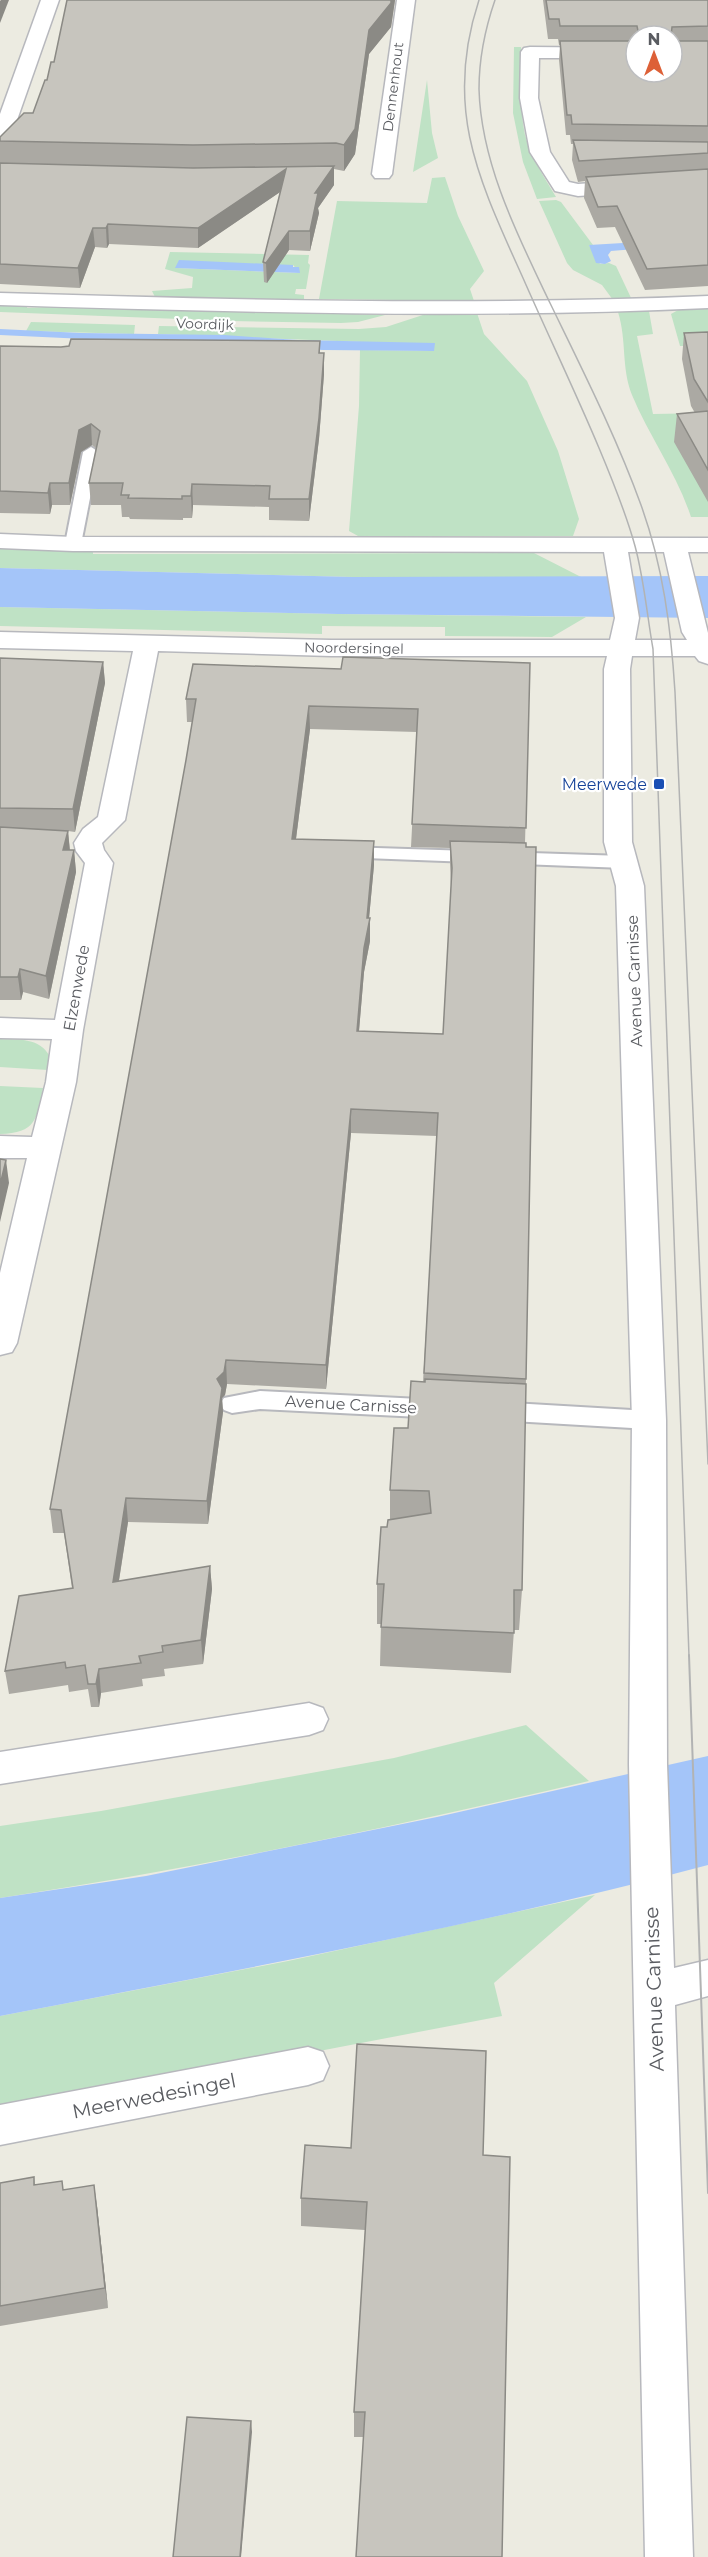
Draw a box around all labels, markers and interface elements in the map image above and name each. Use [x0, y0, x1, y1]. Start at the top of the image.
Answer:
north arrow [624, 24, 684, 84]
text: N [648, 30, 660, 49]
street label: Dennenhout [379, 41, 407, 133]
street label: Voordijk [176, 314, 235, 334]
street label: Noordersingel [304, 638, 404, 658]
place label: Meerwede [562, 775, 647, 794]
marker: Meerwede [652, 777, 666, 791]
street label: Avenue Carnisse [623, 915, 646, 1047]
street label: Elzenwede [60, 943, 93, 1033]
street label: Avenue Carnisse [285, 1392, 417, 1417]
street label: Avenue Carnisse [639, 1906, 669, 2072]
street label: Meerwedesingel [70, 2068, 238, 2124]

